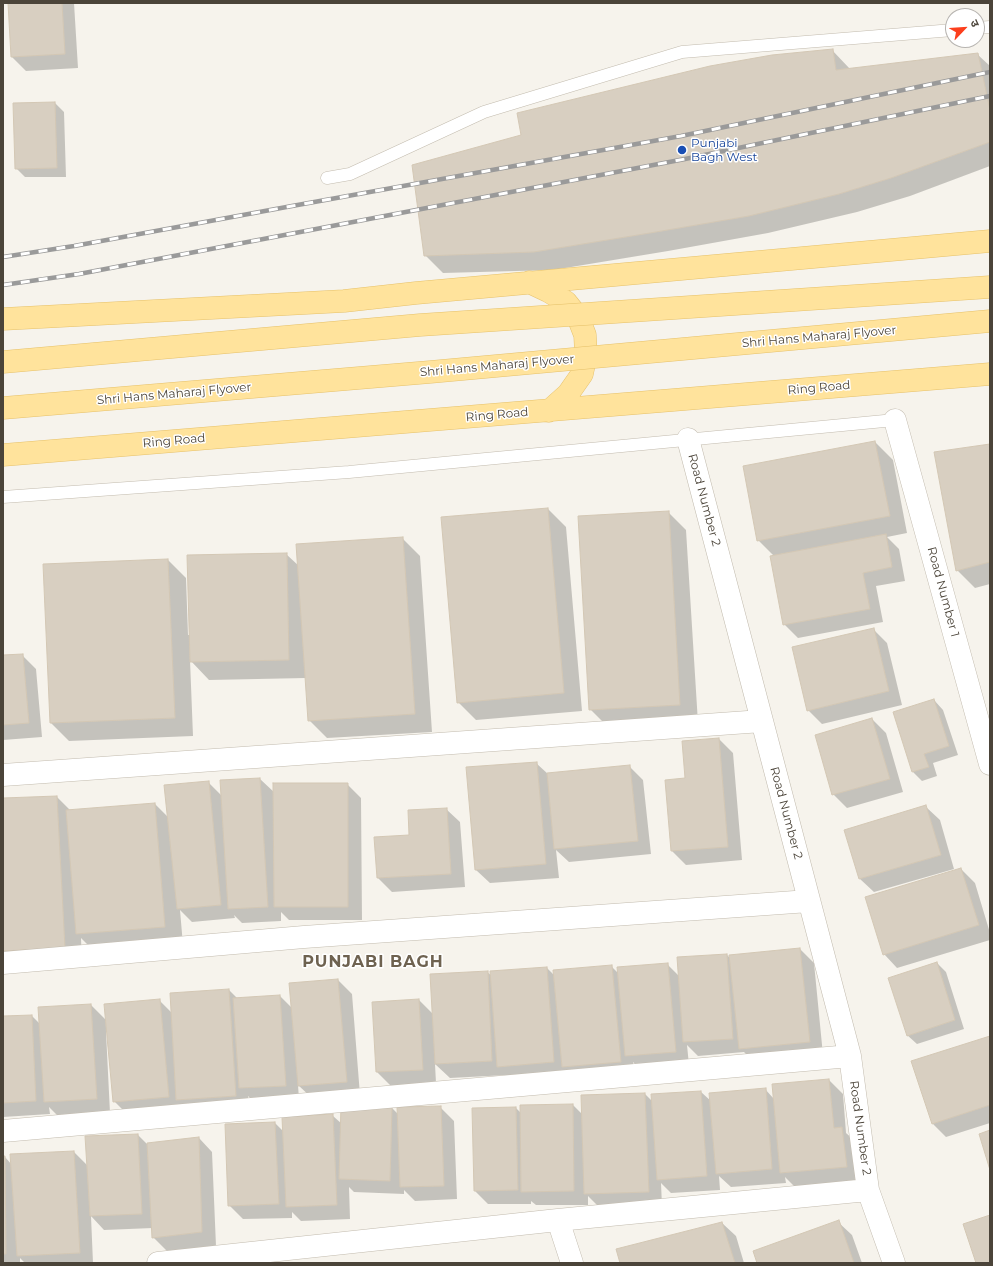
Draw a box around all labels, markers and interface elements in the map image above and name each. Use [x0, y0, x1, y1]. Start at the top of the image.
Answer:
north arrow [945, 8, 985, 48]
text: उ [967, 17, 983, 29]
place label: Punjabi Bagh West [691, 136, 757, 164]
marker: Punjabi Bagh West [676, 144, 688, 156]
street label: Shri Hans Maharaj Flyover [741, 323, 897, 351]
street label: Shri Hans Maharaj Flyover [419, 352, 575, 380]
street label: Ring Road [787, 378, 851, 398]
street label: Shri Hans Maharaj Flyover [96, 380, 252, 408]
street label: Ring Road [465, 405, 529, 425]
street label: Ring Road [142, 431, 206, 451]
street label: Road Number 2 [685, 452, 723, 548]
street label: Road Number 1 [924, 545, 962, 639]
street label: Road Number 2 [767, 765, 805, 861]
district label: PUNJABI BAGH [302, 952, 444, 972]
street label: Road Number 2 [846, 1080, 874, 1176]

